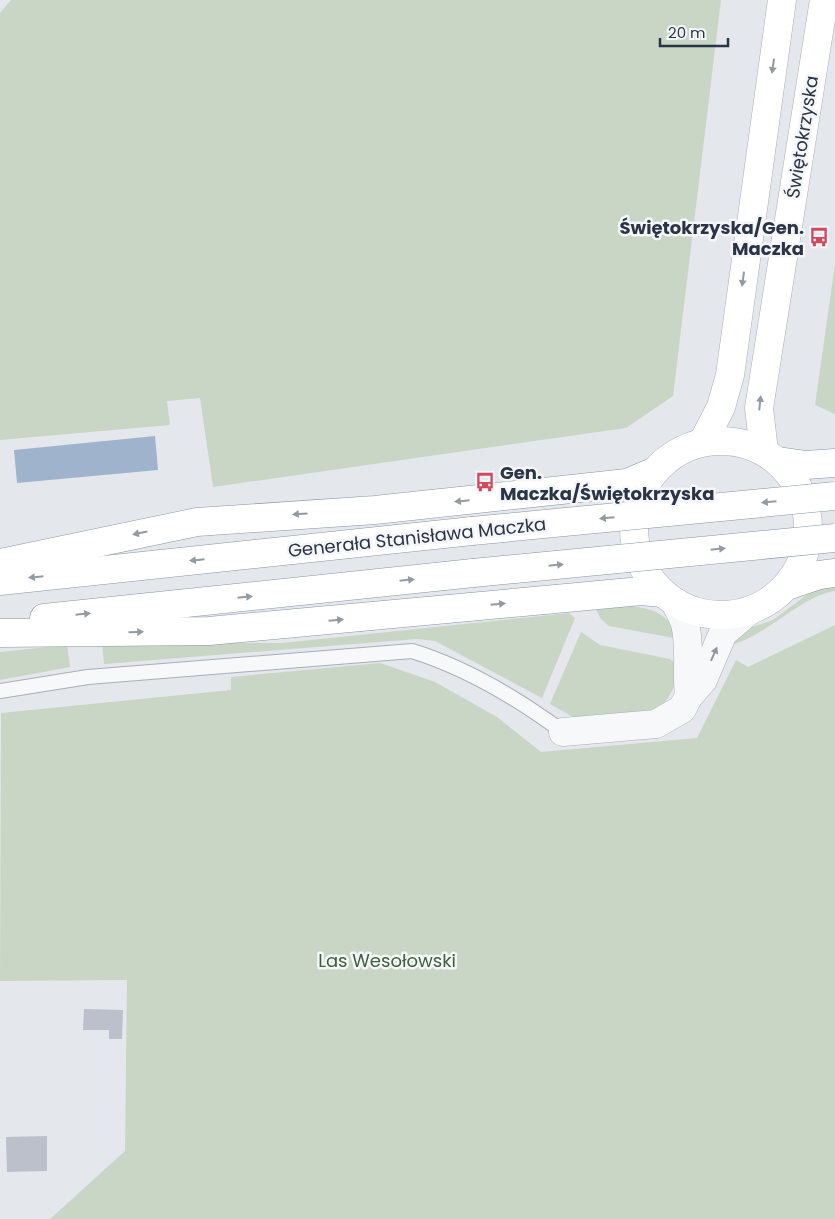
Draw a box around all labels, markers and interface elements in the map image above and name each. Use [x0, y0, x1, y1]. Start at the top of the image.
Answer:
scale bar [660, 15, 728, 47]
text: 20 m [668, 22, 706, 43]
one-way arrow [769, 58, 777, 74]
street label: Świętokrzyska [780, 74, 824, 200]
place label: Świętokrzyska/Gen. Maczka [619, 215, 804, 261]
bus stop icon: Świętokrzyska/Gen. Maczka [808, 226, 830, 248]
one-way arrow [739, 271, 747, 287]
one-way arrow [756, 395, 764, 411]
place label: Gen. Maczka/Świętokrzyska [500, 460, 714, 506]
bus stop icon: Gen. Maczka/Świętokrzyska [474, 471, 496, 493]
one-way arrow [454, 497, 470, 505]
one-way arrow [761, 499, 777, 507]
street label: Generała Stanisława Maczka [287, 511, 547, 563]
one-way arrow [292, 511, 308, 519]
one-way arrow [599, 514, 615, 522]
one-way arrow [131, 530, 147, 538]
one-way arrow [710, 545, 726, 553]
one-way arrow [189, 556, 205, 564]
one-way arrow [549, 561, 565, 569]
one-way arrow [27, 573, 43, 581]
one-way arrow [399, 576, 415, 584]
one-way arrow [237, 593, 253, 601]
one-way arrow [490, 600, 506, 608]
one-way arrow [76, 610, 92, 618]
one-way arrow [328, 615, 344, 623]
one-way arrow [128, 628, 144, 636]
one-way arrow [711, 647, 719, 661]
park label: Las Wesołowski [318, 948, 456, 973]

